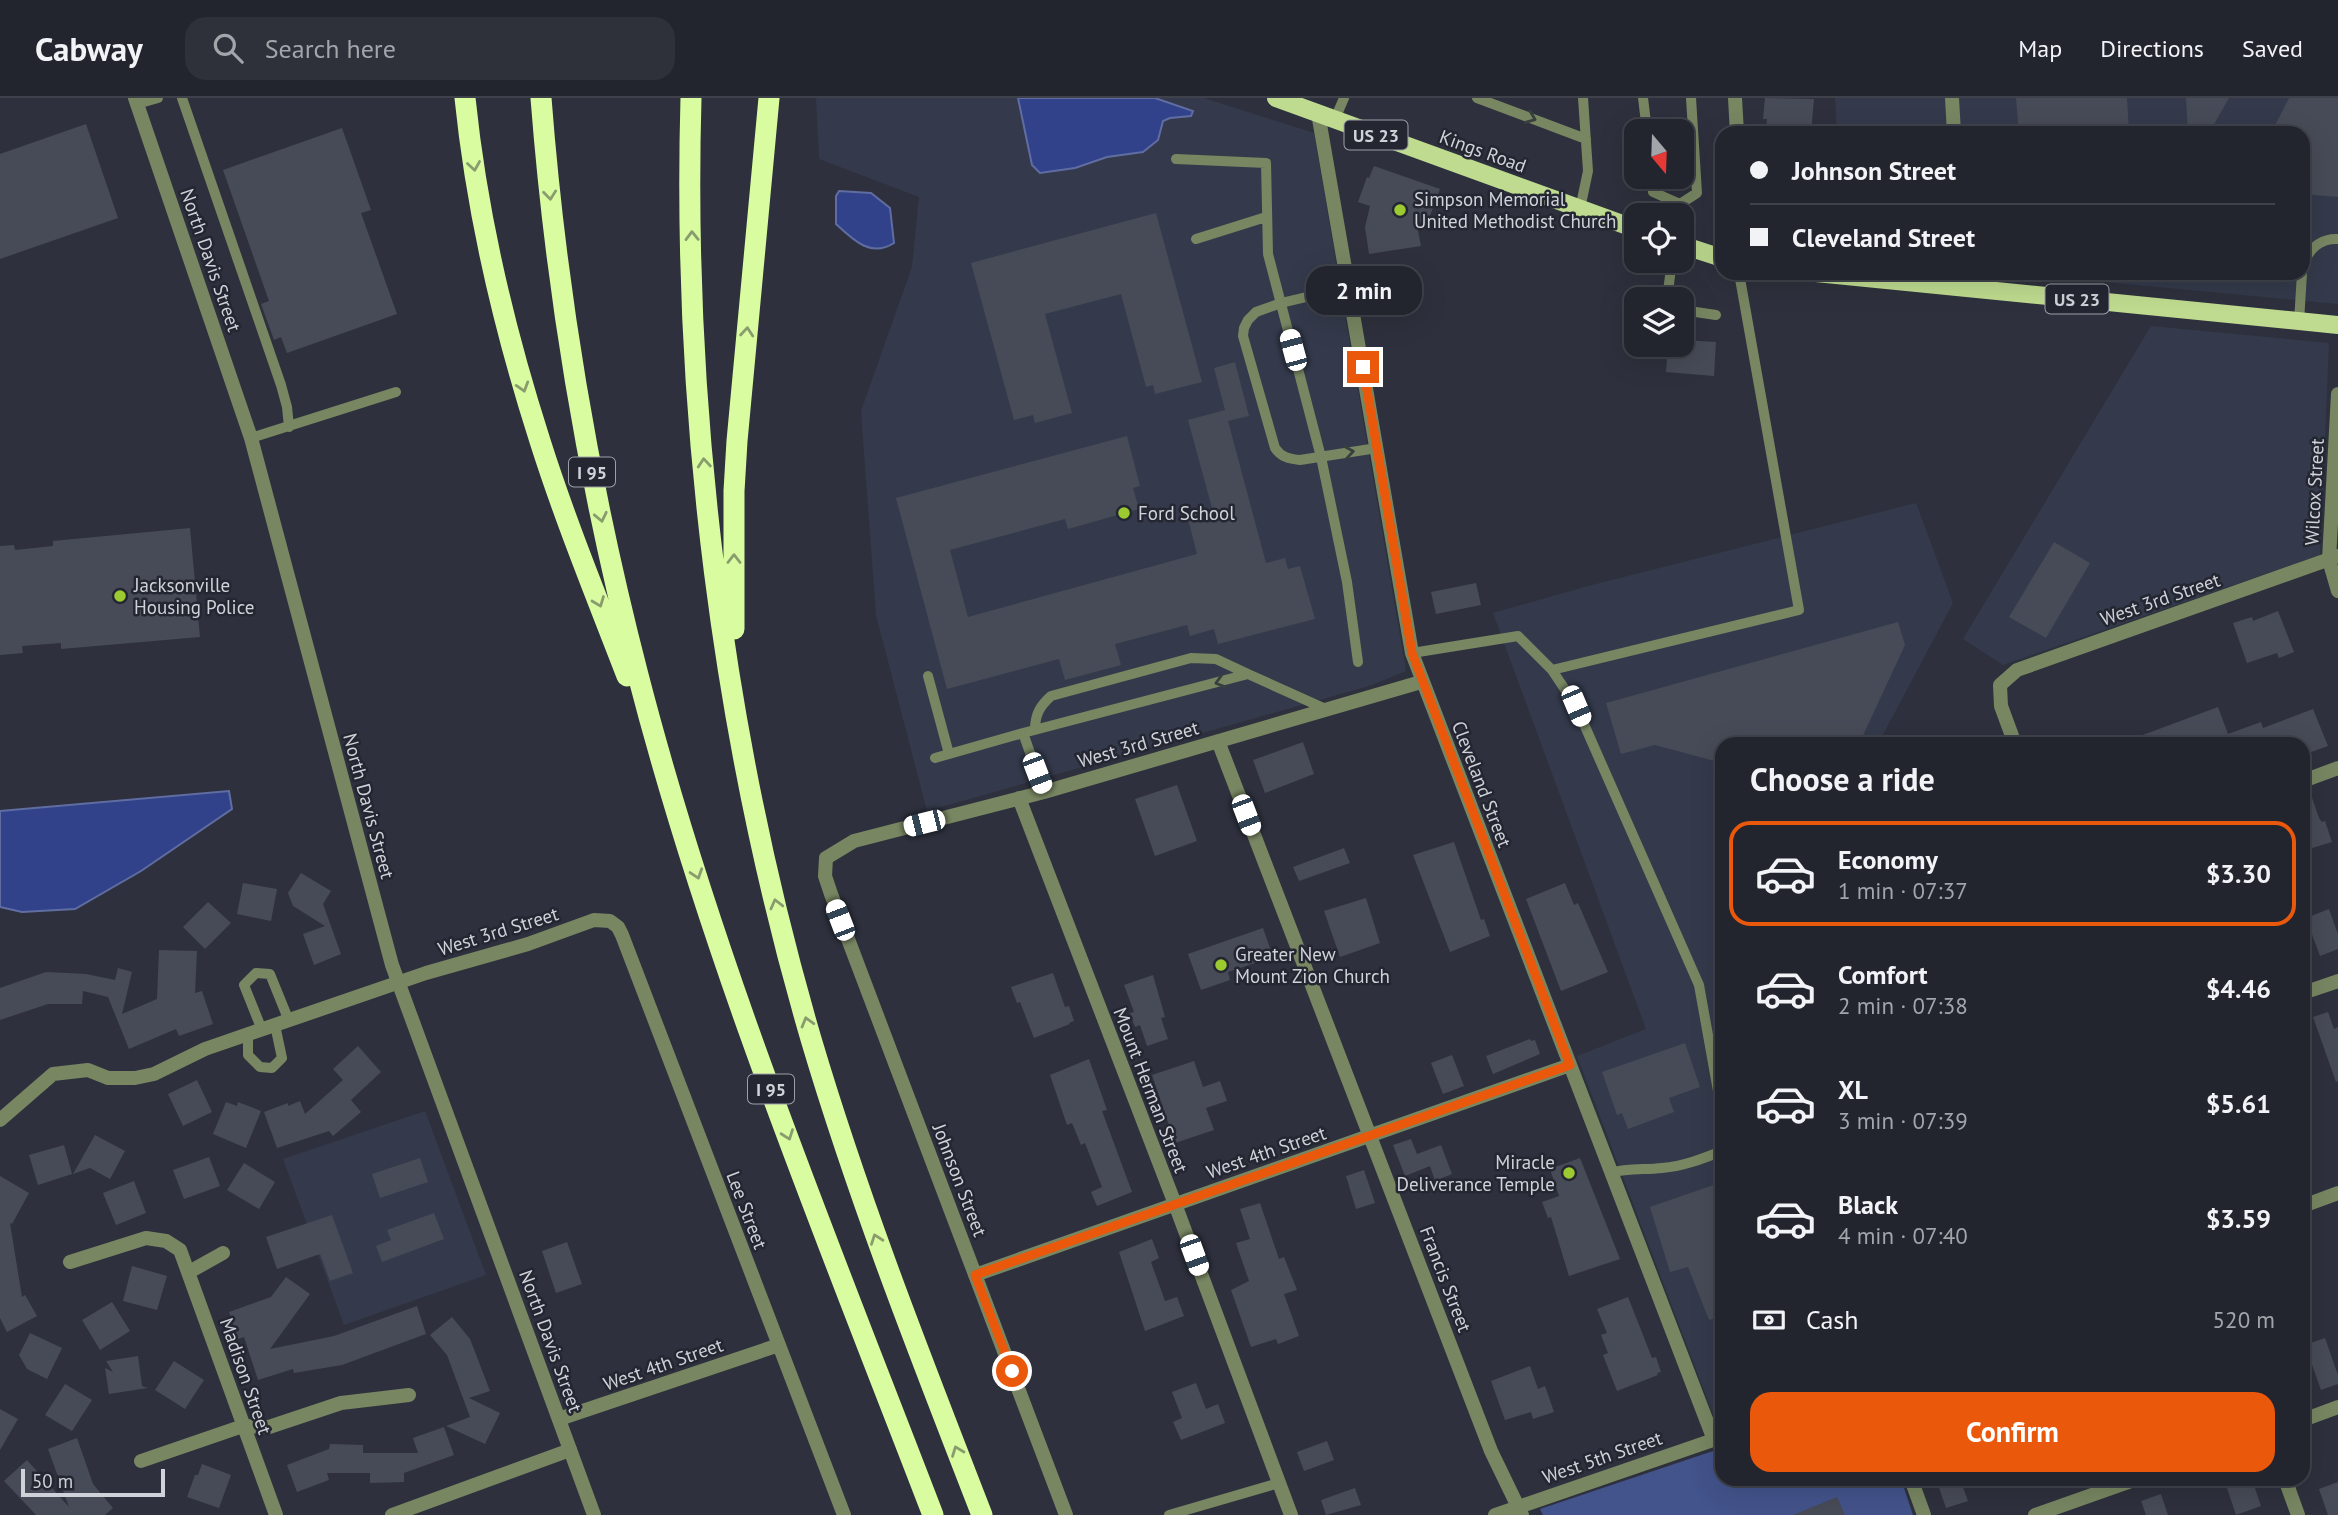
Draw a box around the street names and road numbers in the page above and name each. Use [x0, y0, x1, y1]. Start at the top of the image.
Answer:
road number: US 23 [1344, 120, 1408, 150]
street label: Kings Road [1436, 124, 1530, 178]
street label: North Davis Street [175, 185, 247, 335]
road number: US 23 [2046, 284, 2108, 314]
street label: Wilcox Street [2299, 437, 2329, 546]
road number: I 95 [569, 458, 615, 486]
street label: West 3rd Street [2097, 567, 2223, 631]
street label: West 3rd Street [1075, 715, 1202, 773]
street label: Cleveland Street [1447, 717, 1517, 851]
street label: North Davis Street [338, 731, 400, 882]
street label: West 3rd Street [435, 901, 562, 961]
street label: Mount Herman Street [1108, 1004, 1194, 1177]
road number: I 95 [748, 1074, 794, 1104]
street label: Johnson Street [927, 1119, 993, 1240]
street label: West 4th Street [1203, 1120, 1329, 1184]
street label: Lee Street [721, 1168, 773, 1253]
street label: Francis Street [1415, 1223, 1477, 1336]
street label: North Davis Street [514, 1267, 588, 1416]
street label: Madison Street [215, 1314, 277, 1438]
street label: West 4th Street [600, 1332, 726, 1396]
street label: West 5th Street [1539, 1425, 1665, 1489]

